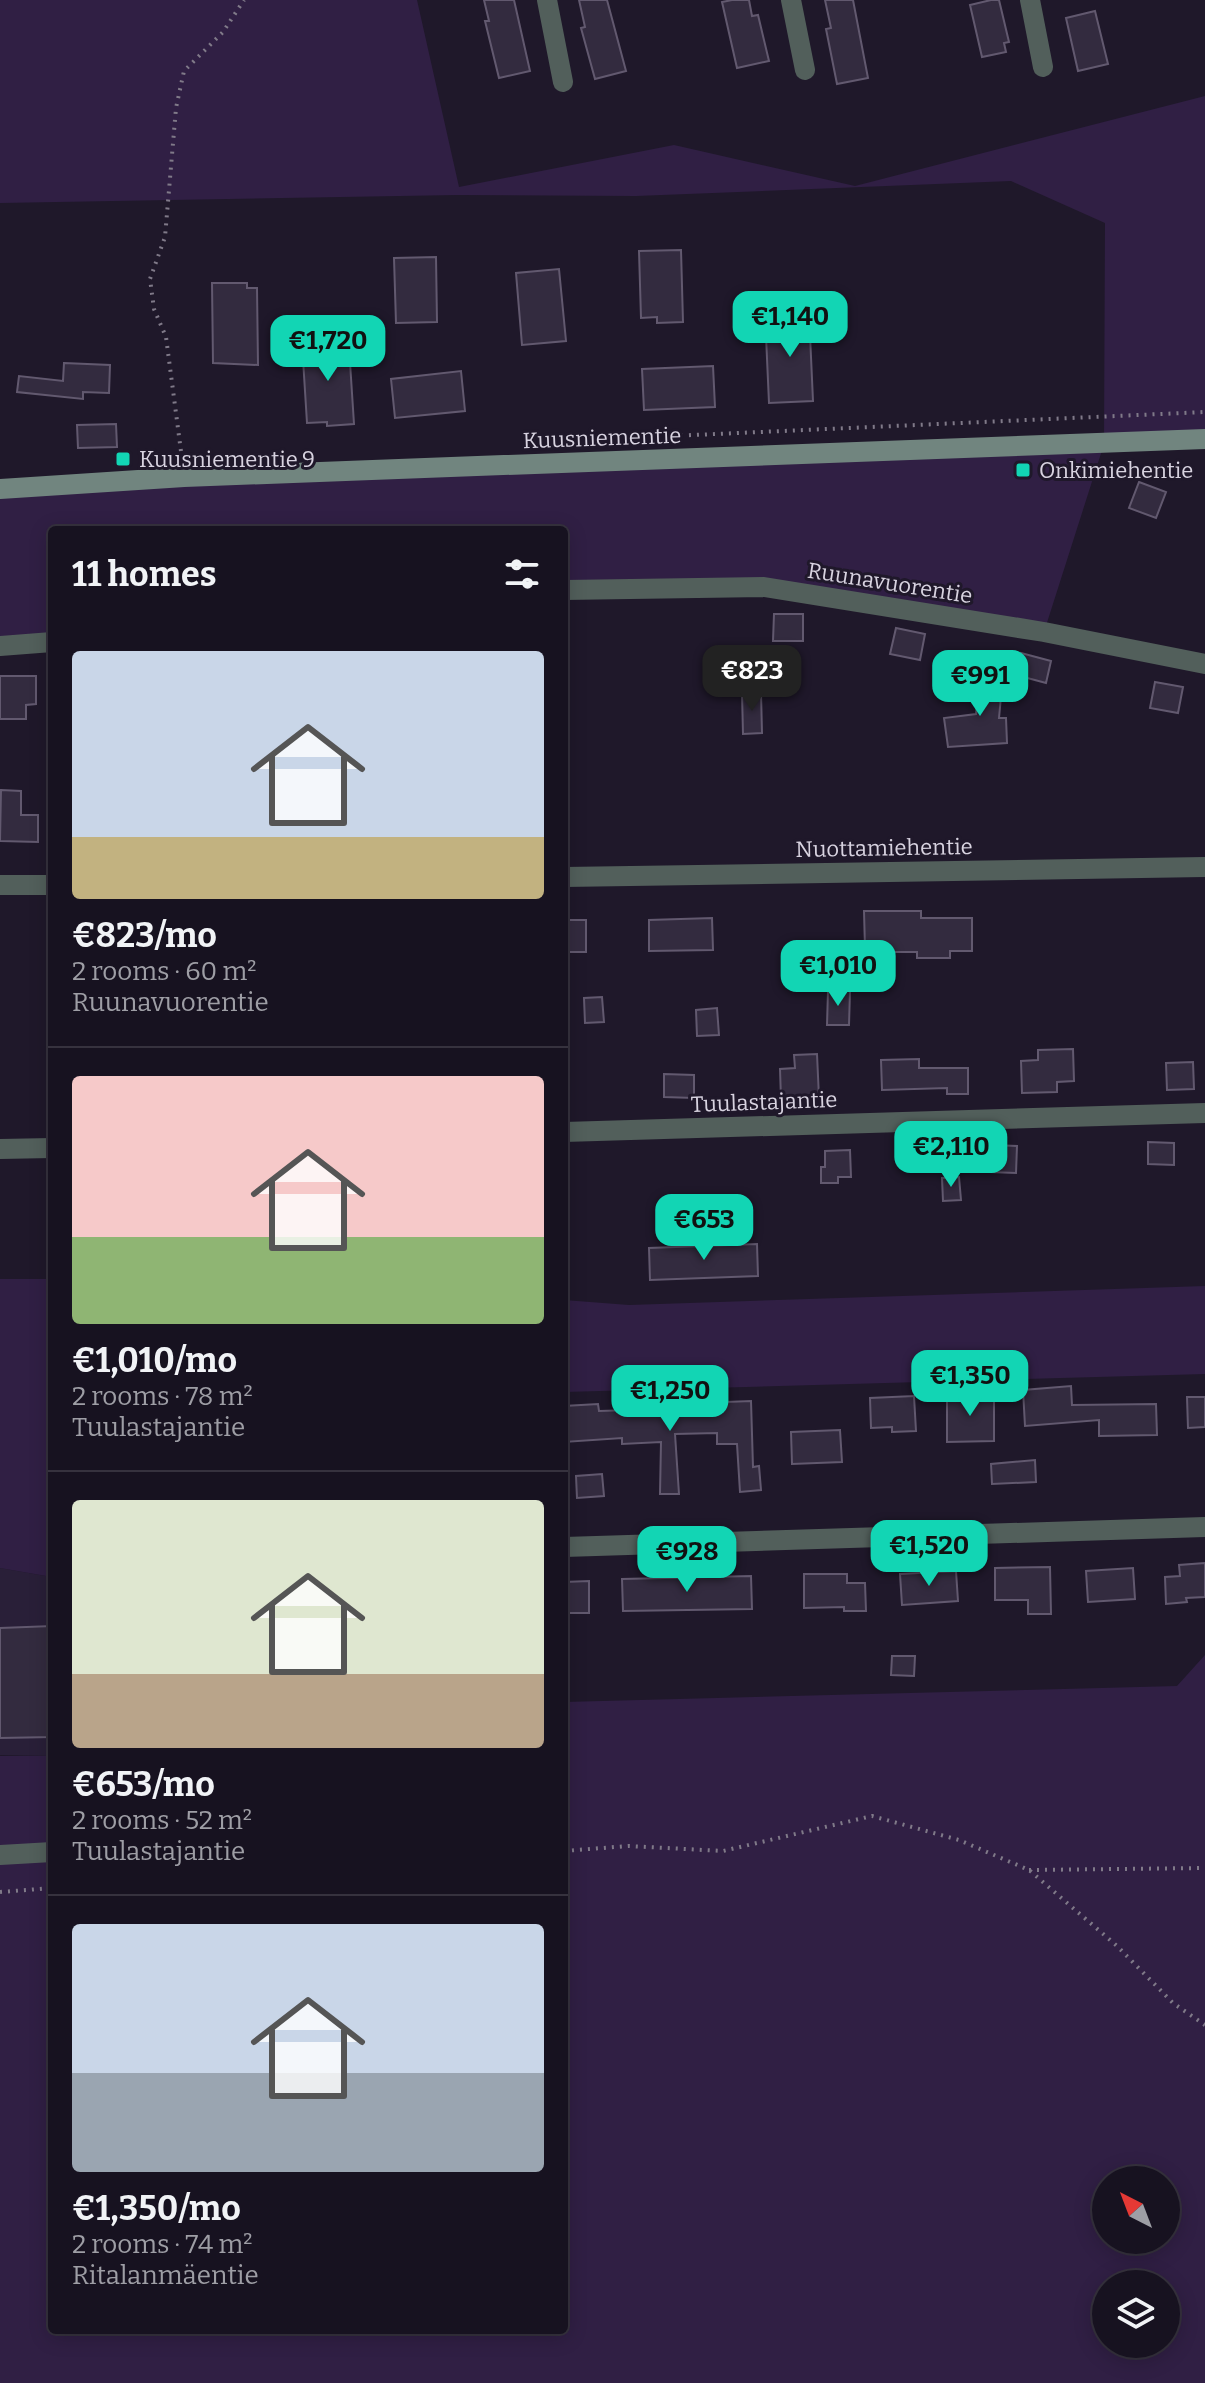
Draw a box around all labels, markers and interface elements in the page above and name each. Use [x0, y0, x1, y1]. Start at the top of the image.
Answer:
pin: €1,140 [725, 291, 855, 359]
text: €1,140 [751, 301, 829, 332]
pin: €1,720 [263, 315, 393, 383]
text: €1,720 [288, 325, 368, 356]
street label: Kuusniementie [522, 422, 682, 454]
place label: Kuusniementie 9 [139, 446, 315, 473]
marker: Kuusniementie 9 [114, 450, 132, 468]
place label: Onkimiehentie [1039, 457, 1193, 484]
marker: Onkimiehentie [1014, 461, 1032, 479]
icon: filters [500, 552, 544, 596]
text: 11 homes [72, 554, 217, 595]
street label: Ruunavuorentie [806, 557, 974, 609]
pin: €823 [705, 645, 799, 713]
pin: €991 [933, 650, 1027, 718]
text: €823 [720, 655, 784, 686]
text: €991 [950, 660, 1010, 691]
icon: home [236, 703, 380, 847]
street label: Nuottamiehentie [795, 833, 973, 863]
text: €823/mo [72, 915, 217, 956]
pin: €1,010 [773, 940, 903, 1008]
text: €1,010 [799, 950, 877, 981]
text: 2 rooms · 60 m² [72, 956, 256, 987]
text: Ruunavuorentie [72, 987, 269, 1018]
street label: Tuulastajantie [690, 1086, 838, 1118]
pin: €2,110 [886, 1121, 1016, 1189]
icon: home [236, 1128, 380, 1272]
text: €2,110 [912, 1131, 990, 1162]
pin: €653 [657, 1194, 751, 1262]
text: €653 [673, 1204, 735, 1235]
text: €1,010/mo [72, 1340, 237, 1381]
pin: €1,350 [905, 1350, 1035, 1418]
text: €1,350 [929, 1360, 1011, 1391]
pin: €1,250 [605, 1365, 735, 1433]
text: €1,250 [629, 1375, 711, 1406]
text: 2 rooms · 78 m² [72, 1381, 253, 1412]
text: Tuulastajantie [72, 1412, 245, 1443]
pin: €1,520 [864, 1520, 994, 1588]
pin: €928 [640, 1526, 734, 1594]
text: €1,520 [889, 1530, 969, 1561]
text: €928 [655, 1536, 719, 1567]
icon: home [236, 1552, 380, 1696]
text: €653/mo [72, 1764, 215, 1805]
text: 2 rooms · 52 m² [72, 1805, 252, 1836]
text: Tuulastajantie [72, 1836, 245, 1867]
icon: home [236, 1976, 380, 2120]
north arrow [1092, 2166, 1180, 2254]
map controls [1092, 2166, 1180, 2358]
text: €1,350/mo [72, 2188, 241, 2229]
text: 2 rooms · 74 m² [72, 2229, 252, 2260]
text: Ritalanmäentie [72, 2260, 259, 2291]
button: layers [1092, 2270, 1180, 2358]

